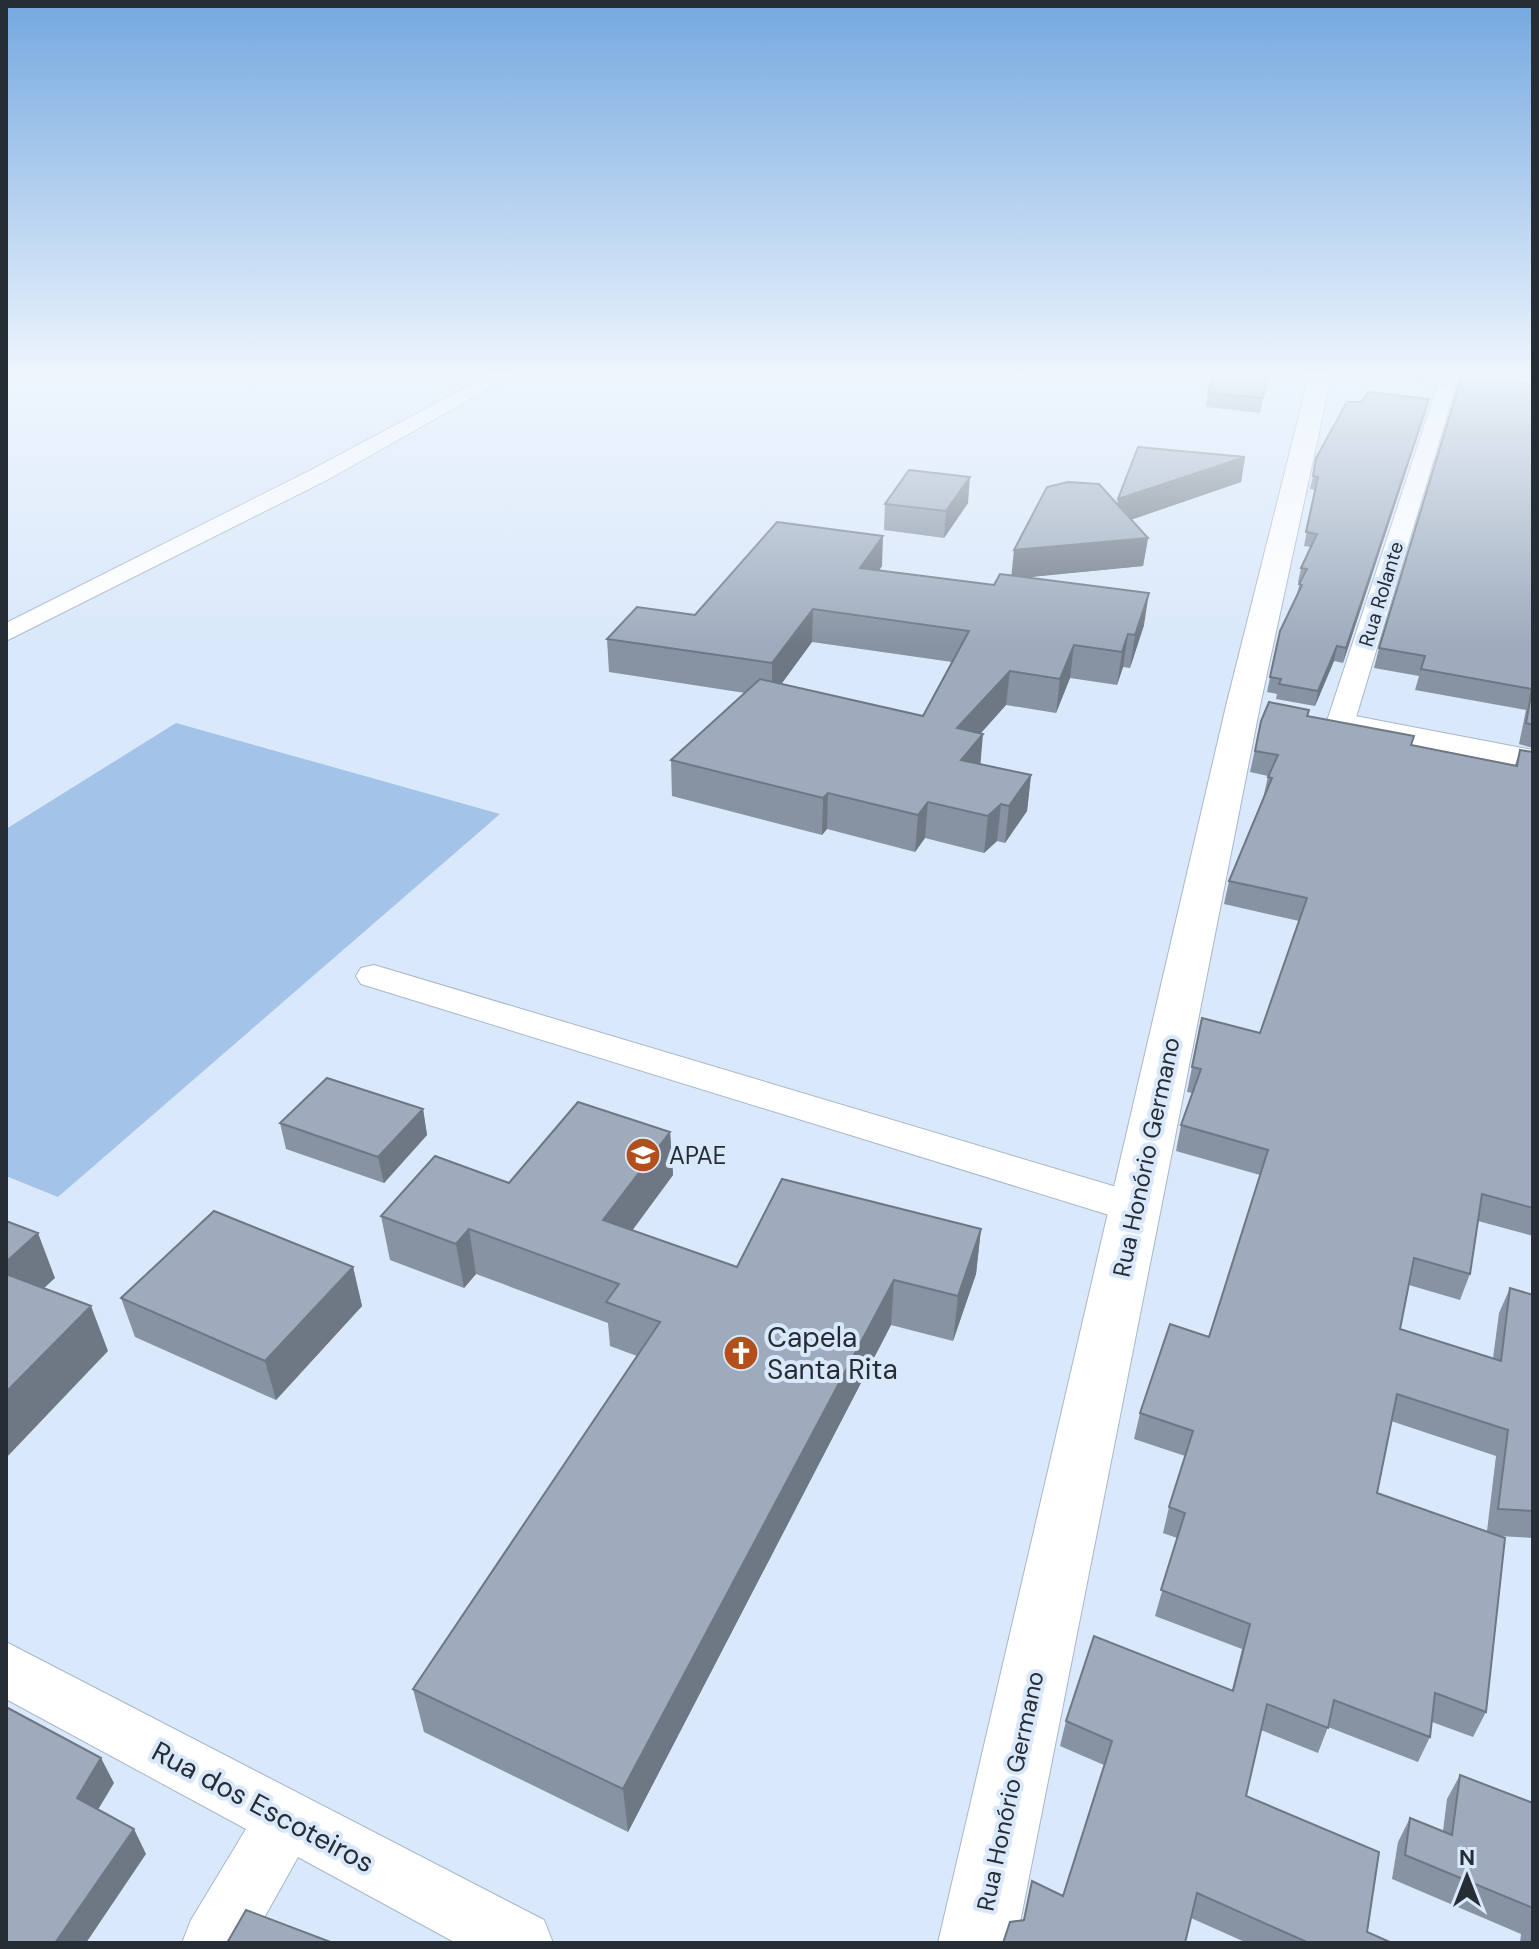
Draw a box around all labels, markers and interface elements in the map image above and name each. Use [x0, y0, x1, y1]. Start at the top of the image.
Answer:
street label: Rua Rolante [1353, 538, 1409, 650]
street label: Rua Honório Germano [1105, 1034, 1187, 1280]
school or university icon: APAE [624, 1136, 662, 1174]
place label: APAE [669, 1140, 726, 1171]
place label: Capela Santa Rita [767, 1319, 898, 1388]
church icon: Capela Santa Rita [722, 1334, 760, 1372]
street label: Rua Honório Germano [969, 1668, 1051, 1914]
street label: Rua dos Escoteiros [145, 1733, 381, 1881]
north arrow [1427, 1837, 1507, 1917]
text: N [1459, 1843, 1475, 1872]

